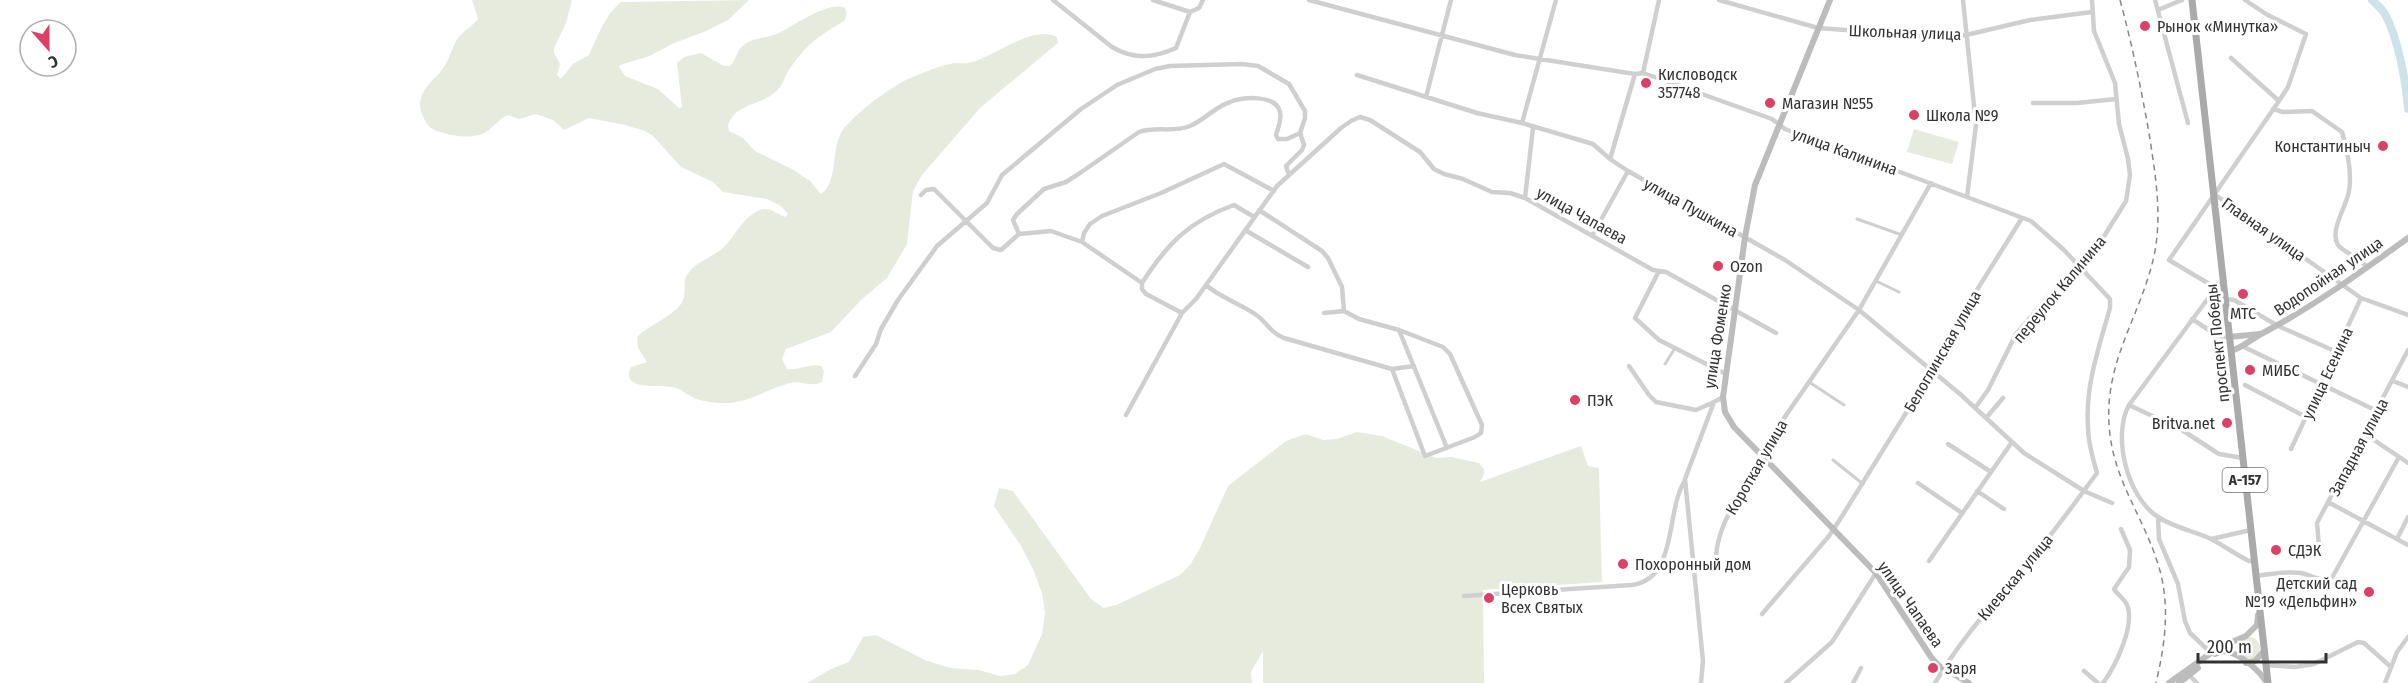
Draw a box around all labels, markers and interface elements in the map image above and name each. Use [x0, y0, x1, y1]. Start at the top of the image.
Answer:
place label: Рынок «Минутка» [2157, 17, 2278, 36]
north arrow [18, 18, 78, 78]
marker: Рынок «Минутка» [2138, 19, 2152, 33]
street label: Школьная улица [1848, 21, 1962, 44]
text: С [45, 51, 61, 72]
place label: Кисловодск 357748 [1658, 65, 1738, 102]
marker: Кисловодск 357748 [1639, 76, 1653, 90]
place label: Магазин №55 [1782, 94, 1873, 113]
marker: Магазин №55 [1763, 96, 1777, 110]
place label: Школа №9 [1926, 106, 1999, 125]
marker: Школа №9 [1907, 108, 1921, 122]
street label: улица Калинина [1790, 124, 1900, 179]
place label: Константиныч [2274, 137, 2371, 156]
marker: Константиныч [2376, 139, 2390, 153]
street label: улица Пушкина [1640, 174, 1741, 241]
street label: улица Чапаева [1533, 183, 1630, 248]
street label: Главная улица [2218, 194, 2309, 265]
street label: переулок Калинина [2009, 232, 2110, 347]
street label: Водопойная улица [2270, 233, 2386, 320]
place label: Ozon [1730, 257, 1763, 276]
marker: Ozon [1711, 259, 1725, 273]
street label: улица Фоменко [1700, 282, 1735, 390]
street label: проспект Победы [2202, 283, 2233, 403]
street label: Белоглинская улица [1900, 287, 1985, 415]
marker: МТС [2236, 287, 2250, 301]
place label: МТС [2230, 304, 2256, 323]
street label: улица Есенина [2298, 324, 2357, 422]
place label: МИБС [2262, 361, 2300, 380]
marker: МИБС [2243, 363, 2257, 377]
place label: ПЭК [1587, 391, 1613, 410]
marker: ПЭК [1568, 393, 1582, 407]
street label: Западная улица [2325, 395, 2392, 499]
place label: Britva.net [2152, 414, 2216, 433]
street label: Короткая улица [1722, 416, 1791, 518]
marker: Britva.net [2220, 416, 2234, 430]
road number: А-157 [2222, 468, 2268, 492]
street label: Киевская улица [1974, 530, 2057, 624]
place label: СДЭК [2288, 541, 2322, 560]
marker: СДЭК [2269, 543, 2283, 557]
place label: Похоронный дом [1635, 555, 1751, 574]
marker: Похоронный дом [1616, 557, 1630, 571]
street label: улица Чапаева [1874, 558, 1947, 651]
place label: Детский сад №19 «Дельфин» [2245, 574, 2357, 611]
place label: Церковь Всех Святых [1501, 580, 1583, 617]
marker: Детский сад №19 «Дельфин» [2362, 585, 2376, 599]
marker: Церковь Всех Святых [1482, 591, 1496, 605]
scale bar [2198, 626, 2326, 664]
text: 200 m [2207, 636, 2252, 658]
place label: Заря [1945, 659, 1977, 678]
marker: Заря [1926, 661, 1940, 675]

